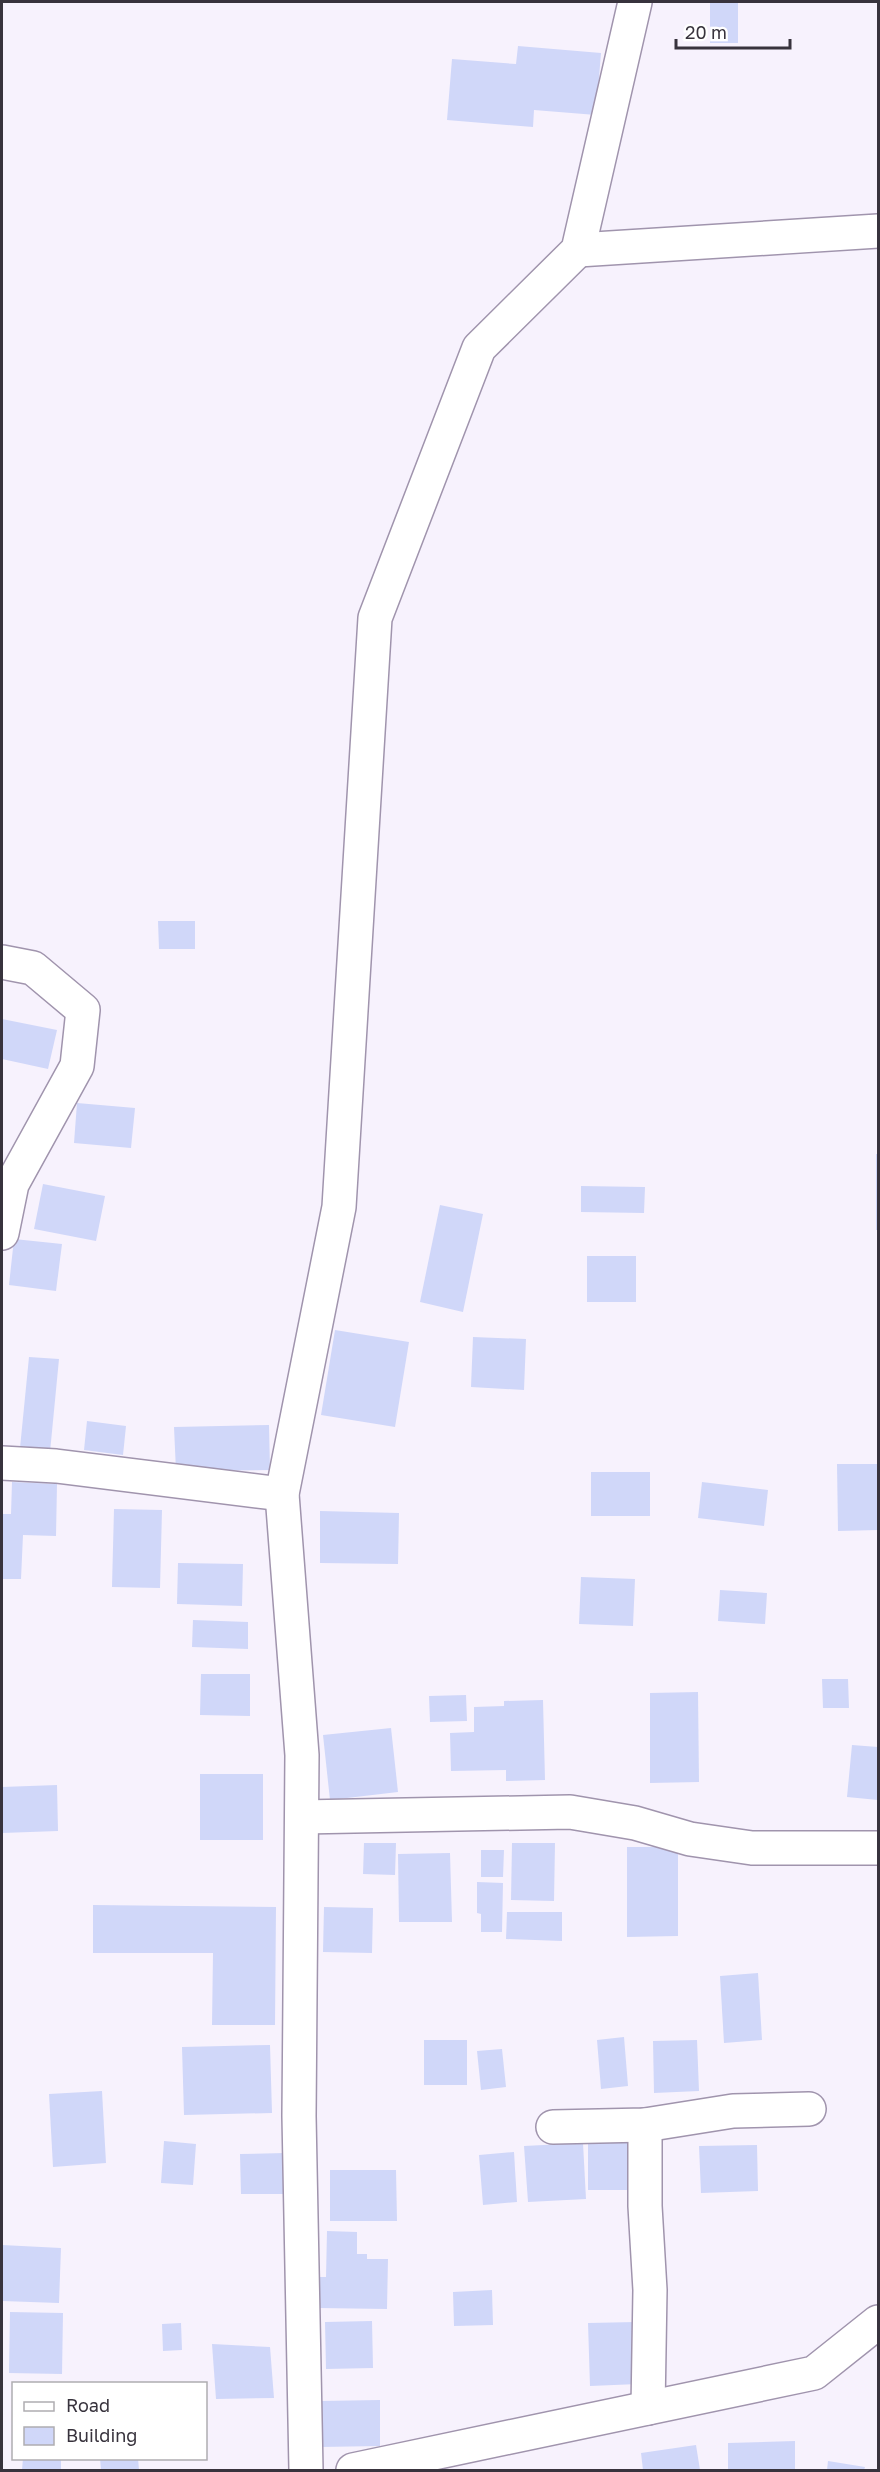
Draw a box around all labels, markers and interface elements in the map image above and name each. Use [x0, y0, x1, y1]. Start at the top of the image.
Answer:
scale bar [676, 12, 790, 50]
text: 20 m [685, 21, 727, 43]
legend [12, 2382, 207, 2460]
text: Road [66, 2394, 110, 2416]
text: Building [66, 2424, 137, 2446]

